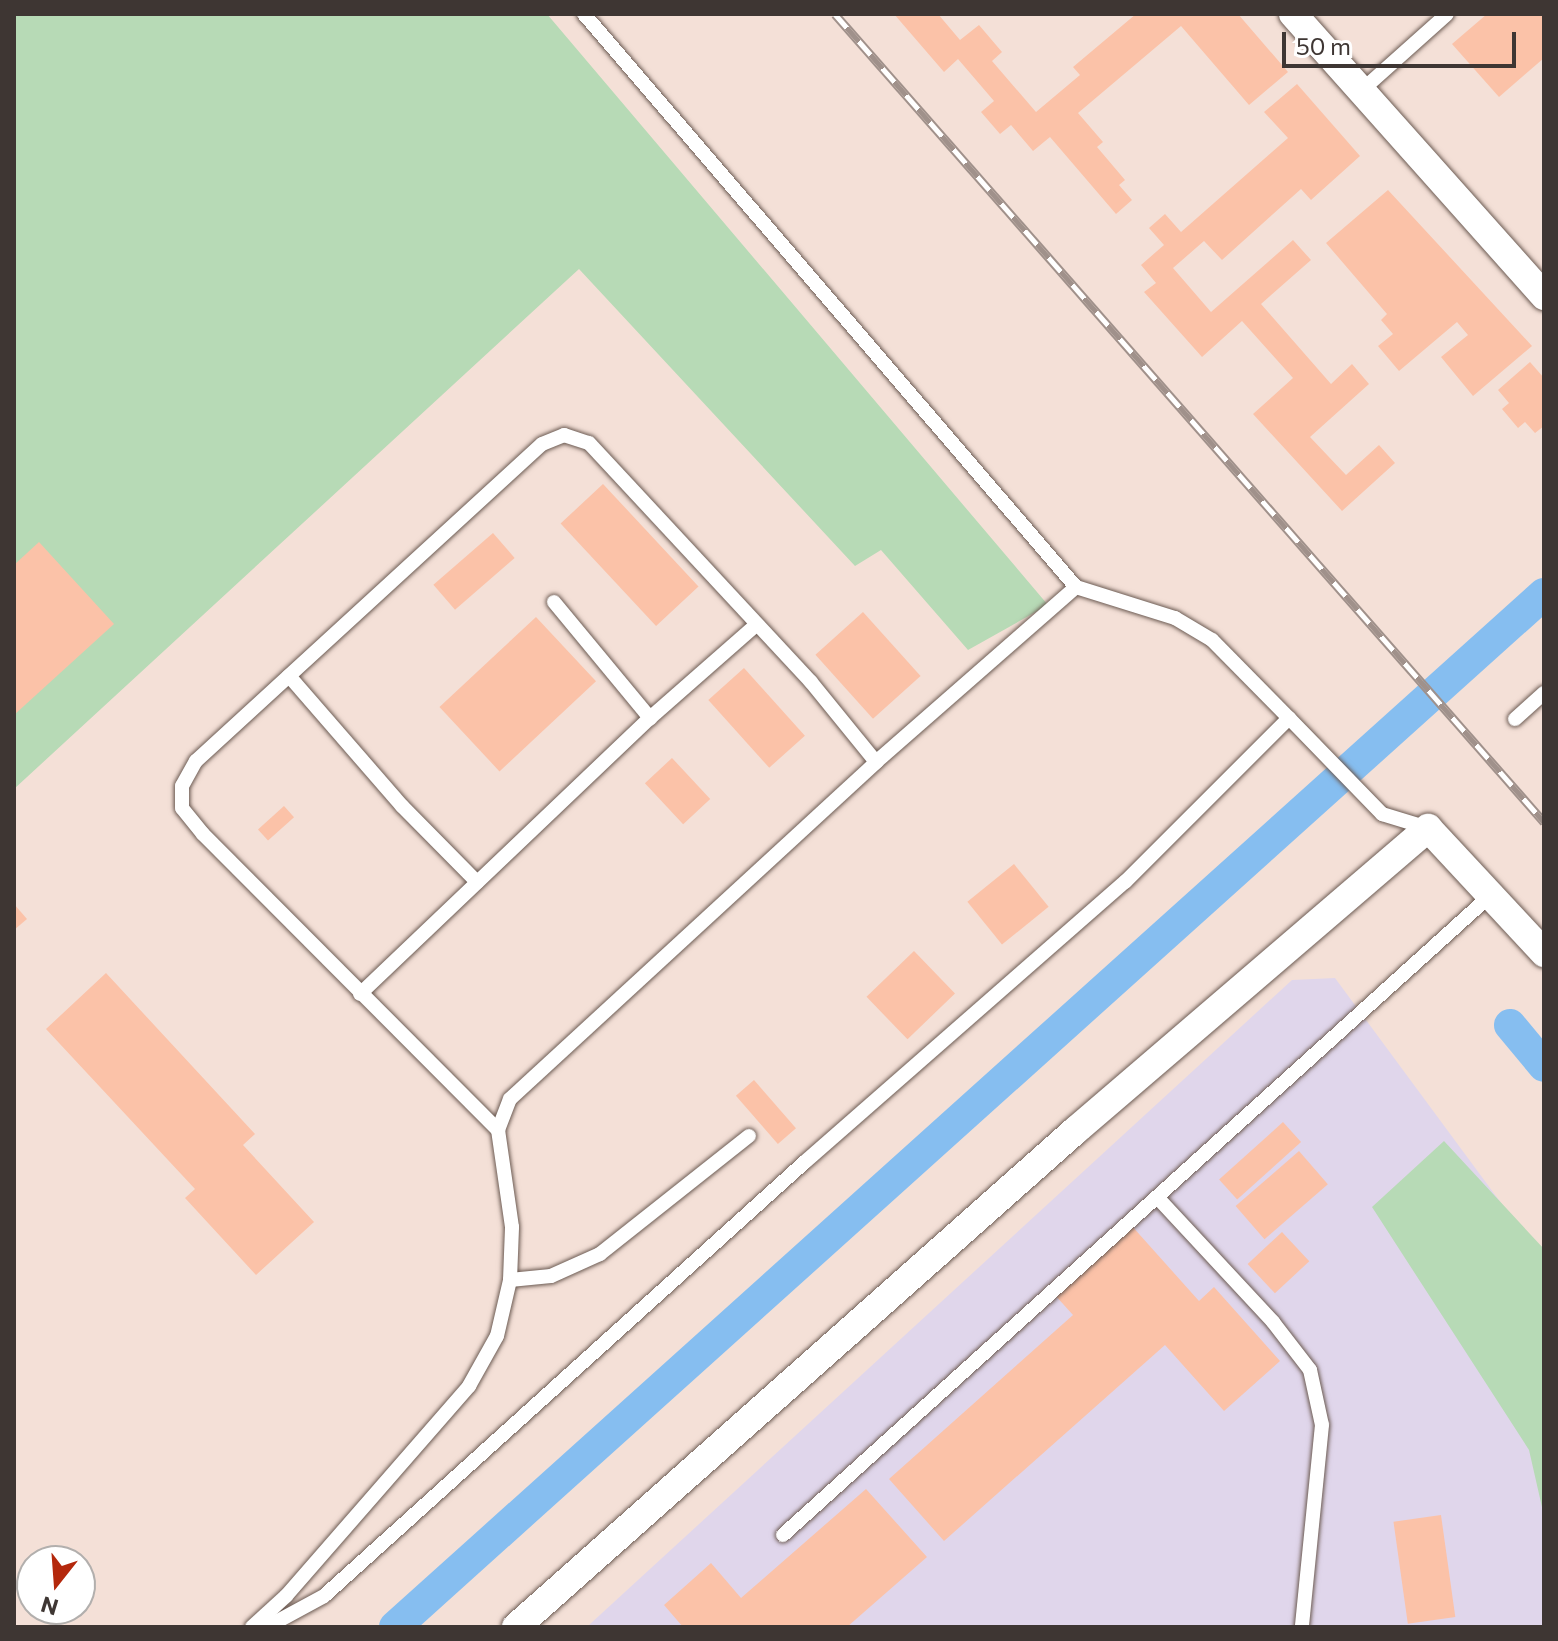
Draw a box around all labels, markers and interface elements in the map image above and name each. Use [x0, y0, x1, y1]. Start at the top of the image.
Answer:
scale bar [1286, 16, 1520, 66]
text: 50 m [1296, 31, 1351, 60]
north arrow [16, 1545, 96, 1625]
text: N [38, 1591, 61, 1622]

